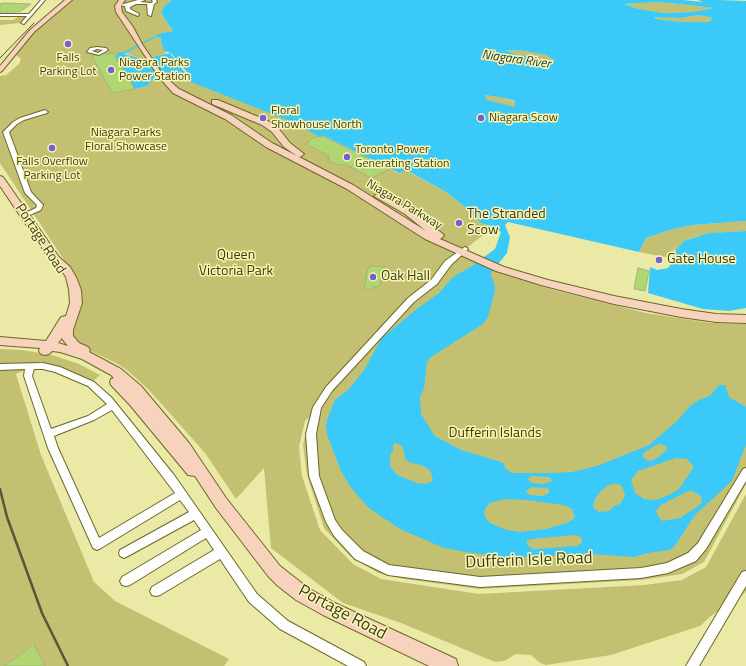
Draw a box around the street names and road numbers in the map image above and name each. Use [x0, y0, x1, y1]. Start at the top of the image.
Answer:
street label: Niagara Parkway [364, 177, 444, 233]
street label: Portage Road [11, 201, 69, 277]
street label: Dufferin Isle Road [465, 549, 593, 573]
street label: Portage Road [294, 581, 390, 645]

